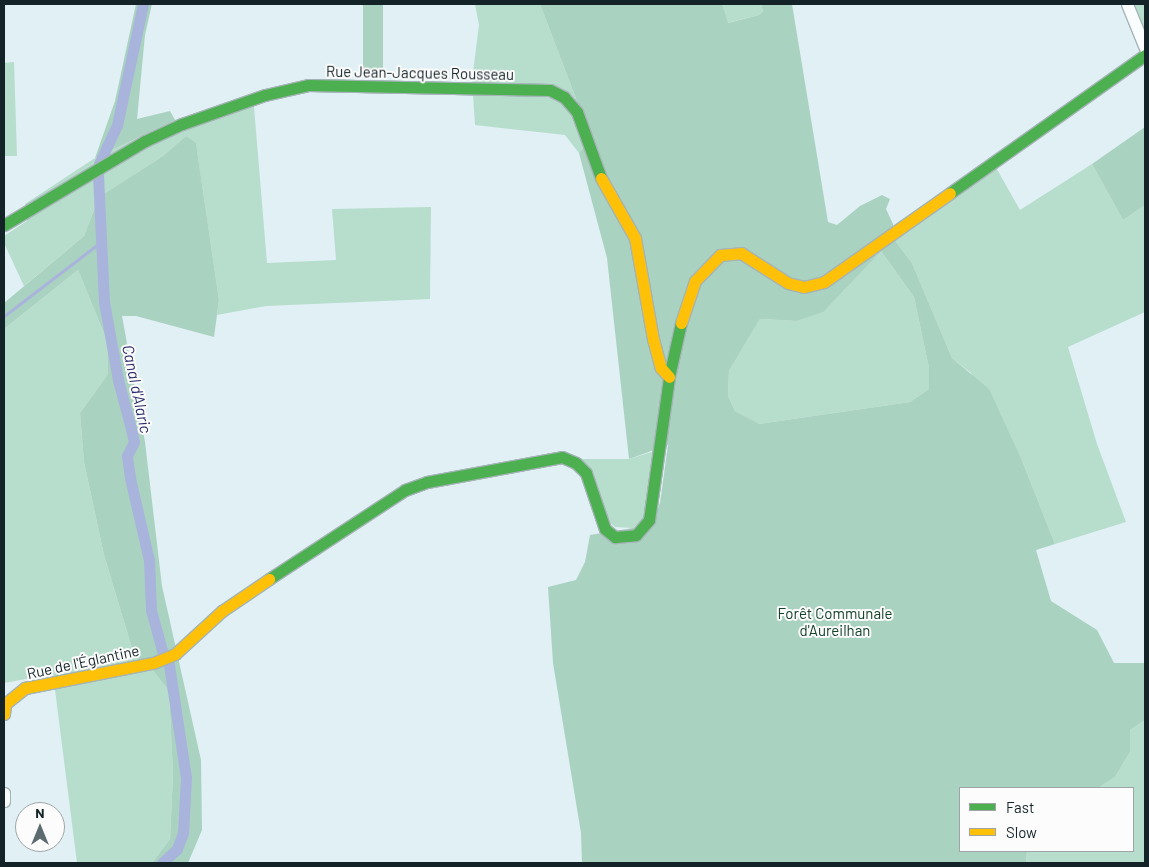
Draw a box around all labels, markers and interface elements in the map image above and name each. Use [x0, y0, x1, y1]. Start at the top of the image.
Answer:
street label: Rue Jean-Jacques Rousseau [326, 62, 514, 84]
water label: Canal d'Alaric [118, 343, 156, 435]
park label: Forêt Communale d'Aureilhan [777, 604, 893, 639]
street label: Rue de l'Églantine [25, 641, 141, 683]
legend [959, 787, 1134, 852]
text: Fast [1006, 798, 1034, 816]
north arrow [15, 802, 65, 852]
text: N [35, 804, 45, 821]
text: Slow [1006, 823, 1037, 841]

